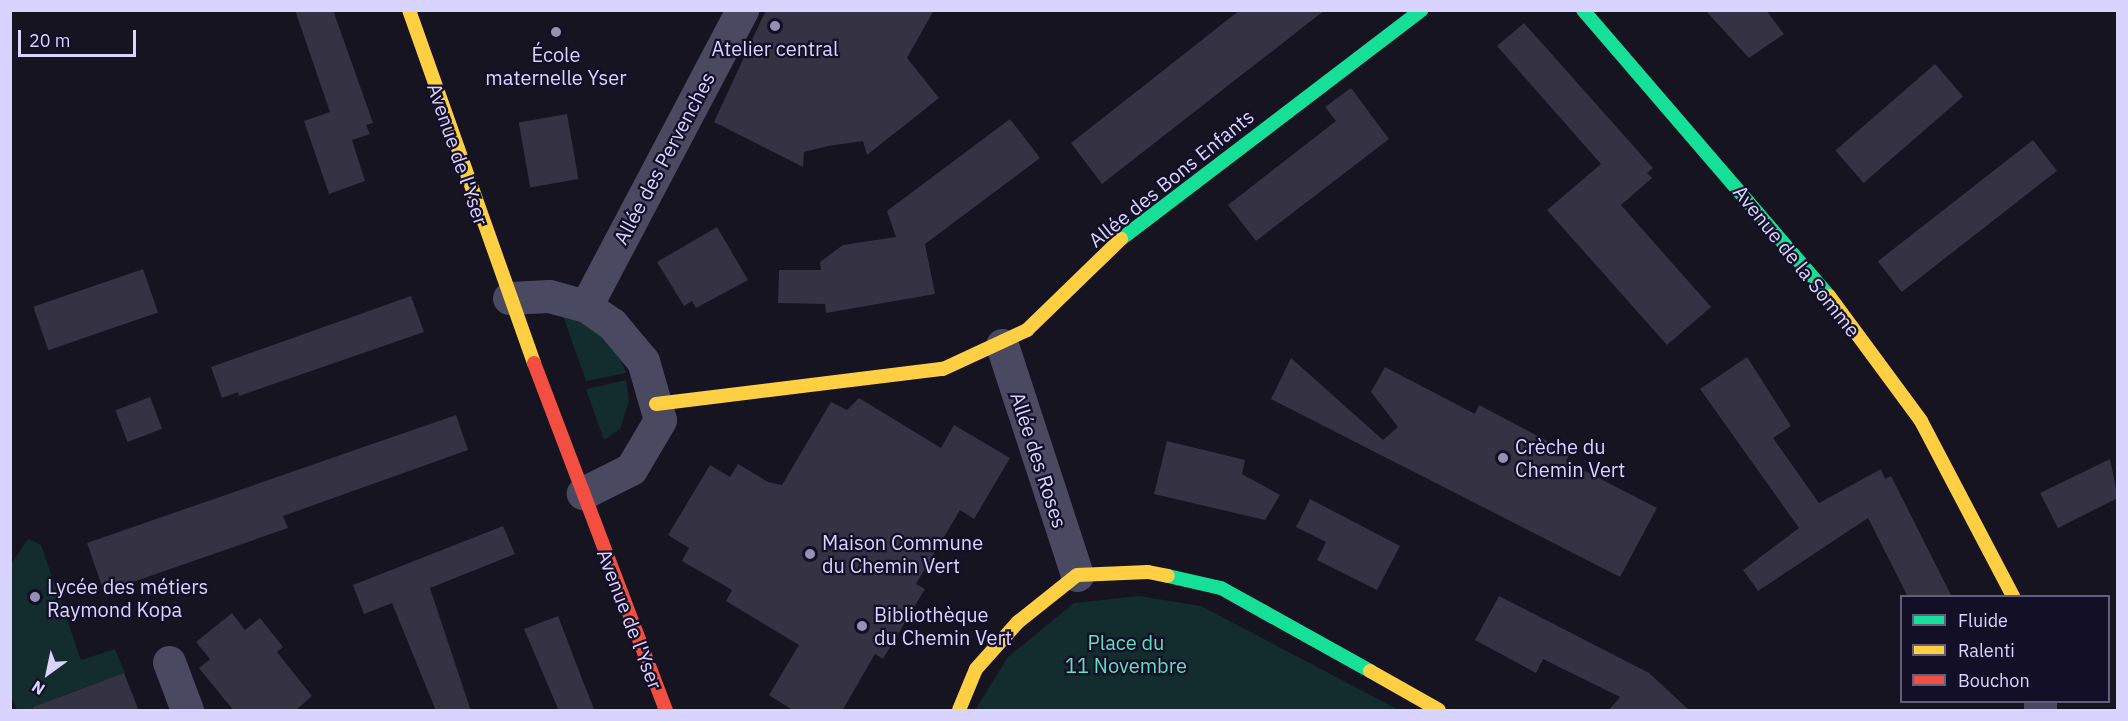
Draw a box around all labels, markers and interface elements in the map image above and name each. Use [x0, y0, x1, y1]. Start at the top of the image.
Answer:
scale bar [21, 18, 140, 56]
marker: Atelier central [768, 19, 782, 33]
marker: École maternelle Yser [549, 25, 563, 39]
text: 20 m [29, 29, 71, 52]
place label: Atelier central [712, 36, 838, 60]
place label: École maternelle Yser [485, 42, 627, 89]
street label: Allée des Pervenches [608, 68, 720, 248]
street label: Avenue de l'Yser [422, 80, 494, 228]
street label: Allée des Bons Enfants [1084, 104, 1258, 252]
street label: Avenue de la Somme [1728, 180, 1866, 342]
street label: Allée des Roses [1006, 389, 1072, 531]
place label: Crèche du Chemin Vert [1515, 434, 1625, 481]
marker: Crèche du Chemin Vert [1496, 451, 1510, 465]
place label: Maison Commune du Chemin Vert [822, 530, 983, 577]
street label: Avenue de l'Yser [592, 545, 668, 693]
marker: Maison Commune du Chemin Vert [803, 547, 817, 561]
place label: Lycée des métiers Raymond Kopa [47, 574, 208, 621]
marker: Lycée des métiers Raymond Kopa [28, 590, 42, 604]
legend [1900, 595, 2110, 703]
place label: Bibliothèque du Chemin Vert [874, 602, 1012, 649]
text: Fluide [1958, 609, 2008, 632]
marker: Bibliothèque du Chemin Vert [855, 619, 869, 633]
park label: Place du 11 Novembre [1065, 631, 1187, 678]
text: Ralenti [1958, 639, 2015, 662]
north arrow [18, 643, 78, 703]
text: Bouchon [1958, 669, 2030, 692]
text: N [28, 677, 49, 700]

